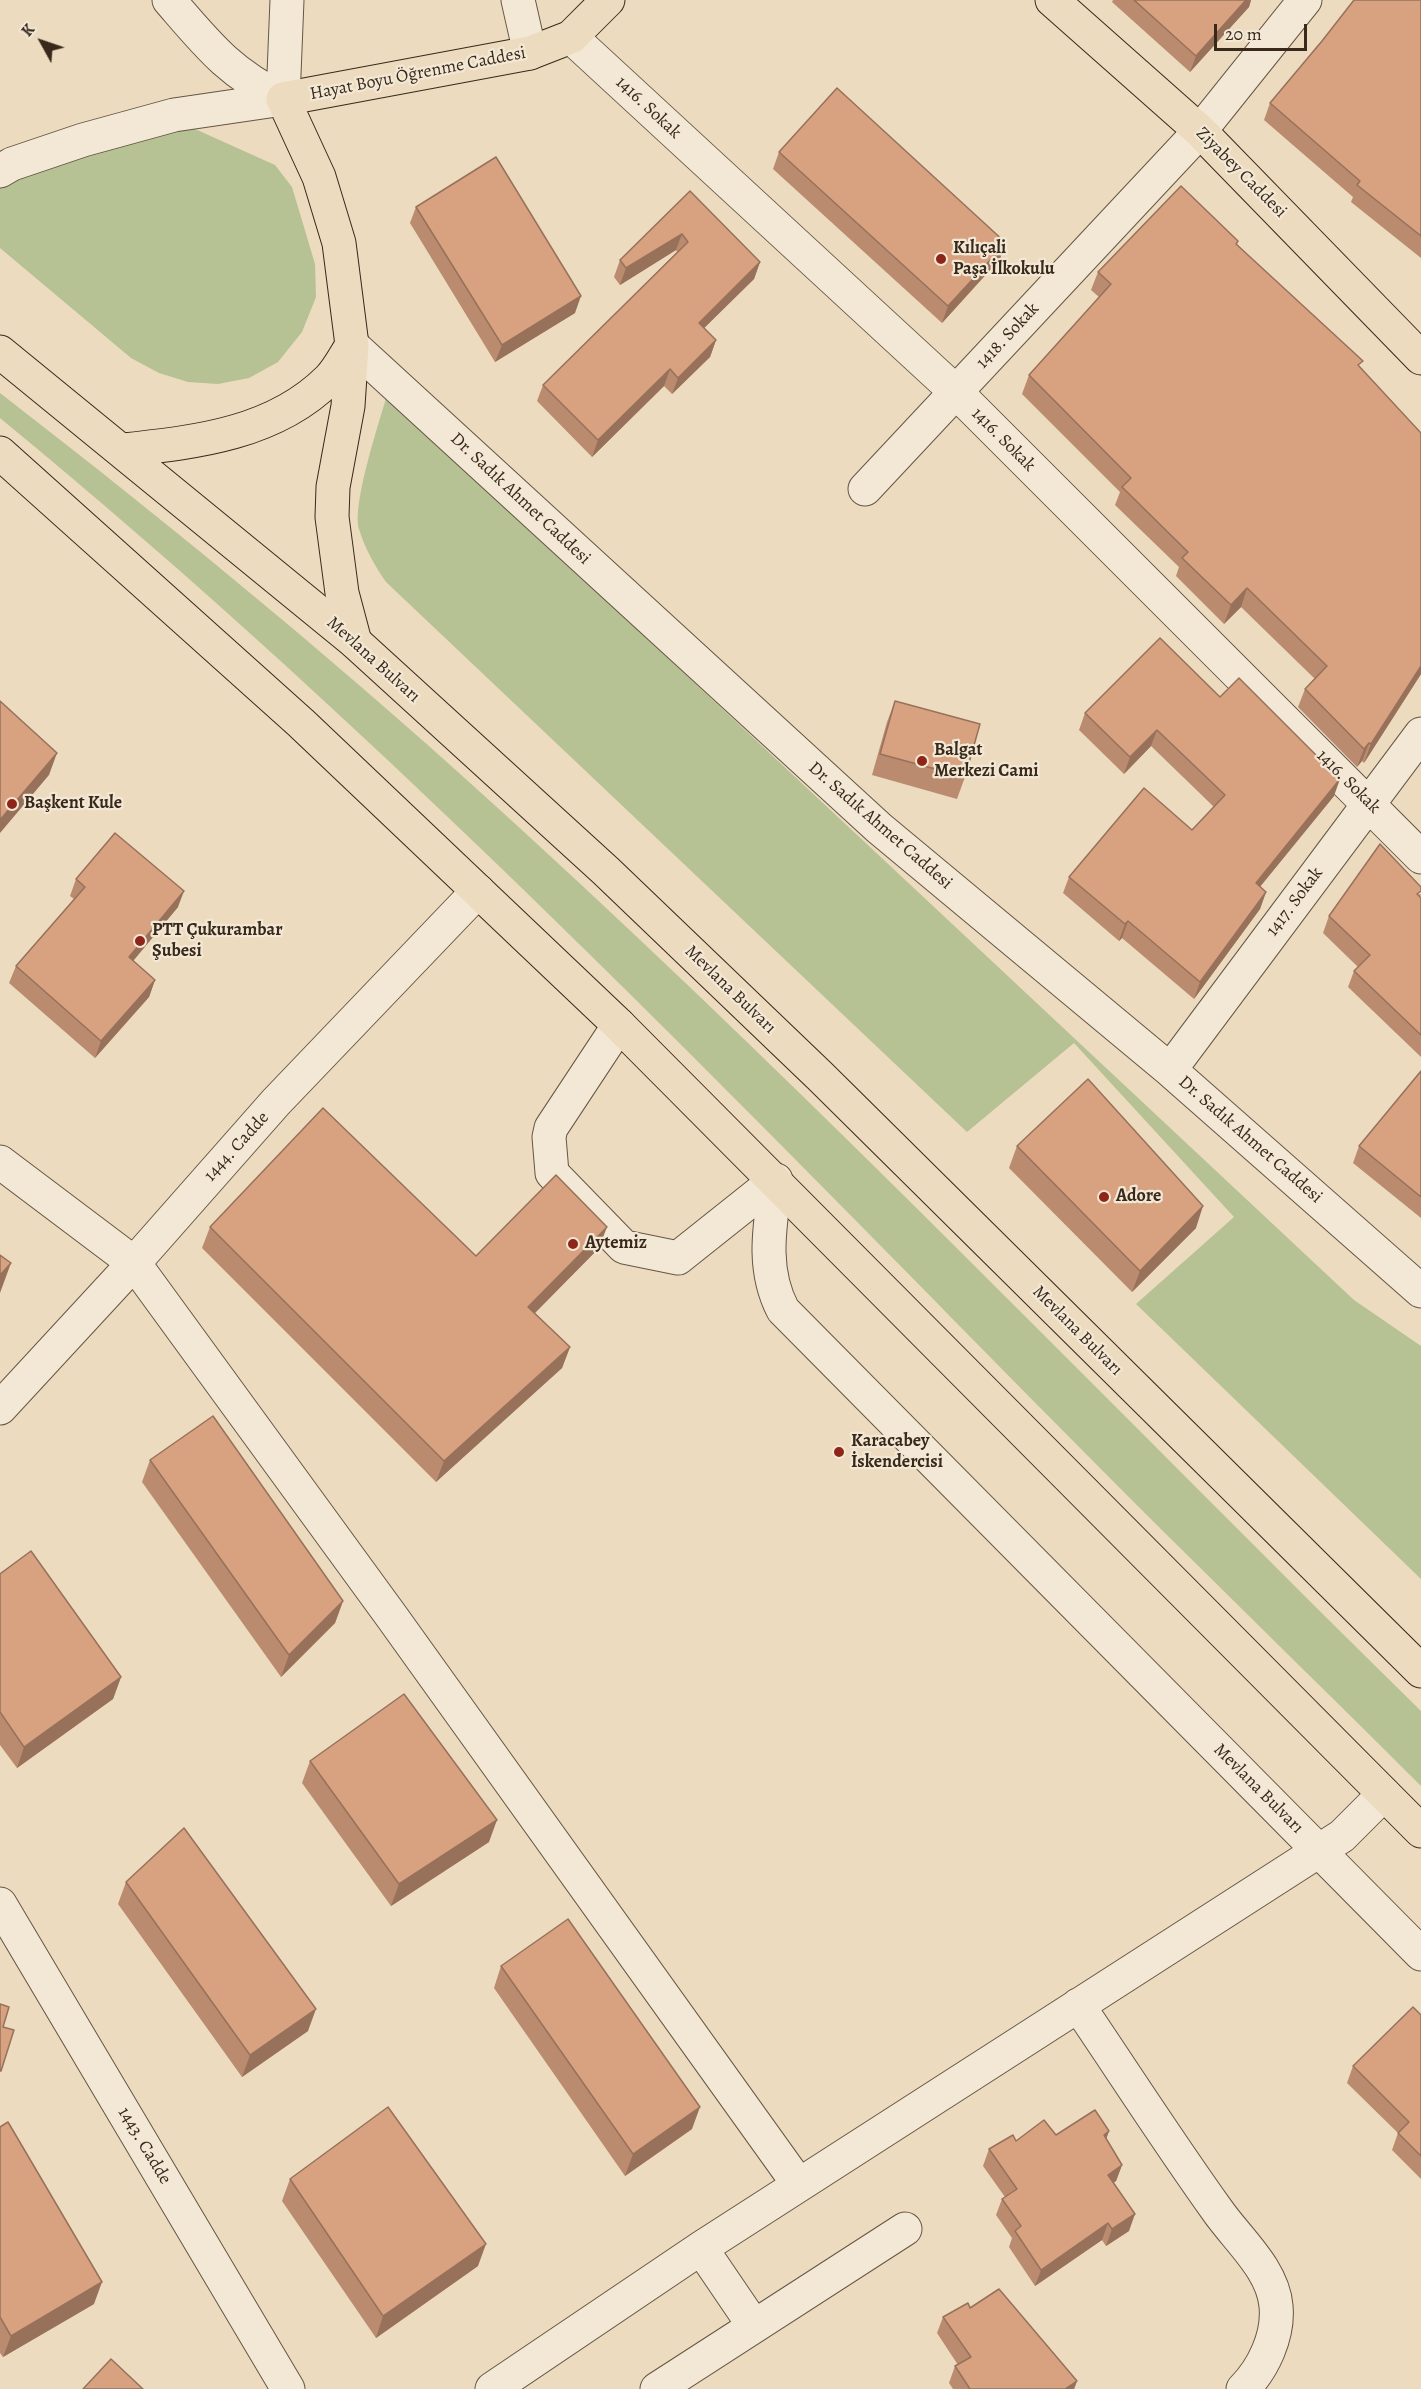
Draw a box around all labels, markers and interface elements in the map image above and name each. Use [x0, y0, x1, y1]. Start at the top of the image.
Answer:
north arrow [12, 12, 72, 72]
scale bar [1217, 12, 1310, 50]
text: K [16, 19, 40, 42]
text: 20 m [1225, 22, 1262, 46]
street label: Hayat Boyu Öğrenme Caddesi [308, 42, 528, 106]
street label: 1416. Sokak [611, 72, 685, 144]
street label: Ziyabey Caddesi [1191, 123, 1291, 223]
place label: Kılıçali Paşa İlkokulu [953, 238, 1054, 280]
marker: Kılıçali Paşa İlkokulu [934, 252, 948, 266]
street label: 1418. Sokak [972, 299, 1044, 373]
street label: 1416. Sokak [966, 403, 1040, 477]
street label: Dr. Sadık Ahmet Caddesi [445, 428, 595, 570]
street label: Mevlana Bulvarı [322, 612, 424, 708]
place label: Balgat Merkezi Cami [934, 740, 1038, 783]
street label: 1416. Sokak [1311, 745, 1385, 819]
marker: Balgat Merkezi Cami [915, 754, 929, 768]
street label: Dr. Sadık Ahmet Caddesi [804, 758, 956, 894]
place label: Başkent Kule [24, 793, 122, 815]
marker: Başkent Kule [5, 797, 19, 811]
street label: 1417. Sokak [1262, 863, 1328, 941]
place label: PTT Çukurambar Şubesi [152, 920, 283, 962]
marker: PTT Çukurambar Şubesi [133, 934, 147, 948]
street label: Mevlana Bulvarı [680, 941, 780, 1039]
street label: Dr. Sadık Ahmet Caddesi [1174, 1072, 1326, 1208]
street label: 1444. Cadde [200, 1108, 274, 1186]
place label: Adore [1116, 1186, 1161, 1208]
marker: Adore [1097, 1190, 1111, 1204]
place label: Aytemiz [585, 1233, 647, 1255]
marker: Aytemiz [566, 1237, 580, 1251]
street label: Mevlana Bulvarı [1027, 1281, 1127, 1381]
place label: Karacabey İskendercisi [851, 1431, 943, 1474]
marker: Karacabey İskendercisi [832, 1445, 846, 1459]
street label: Mevlana Bulvarı [1208, 1739, 1308, 1839]
street label: 1443. Cadde [113, 2104, 175, 2188]

